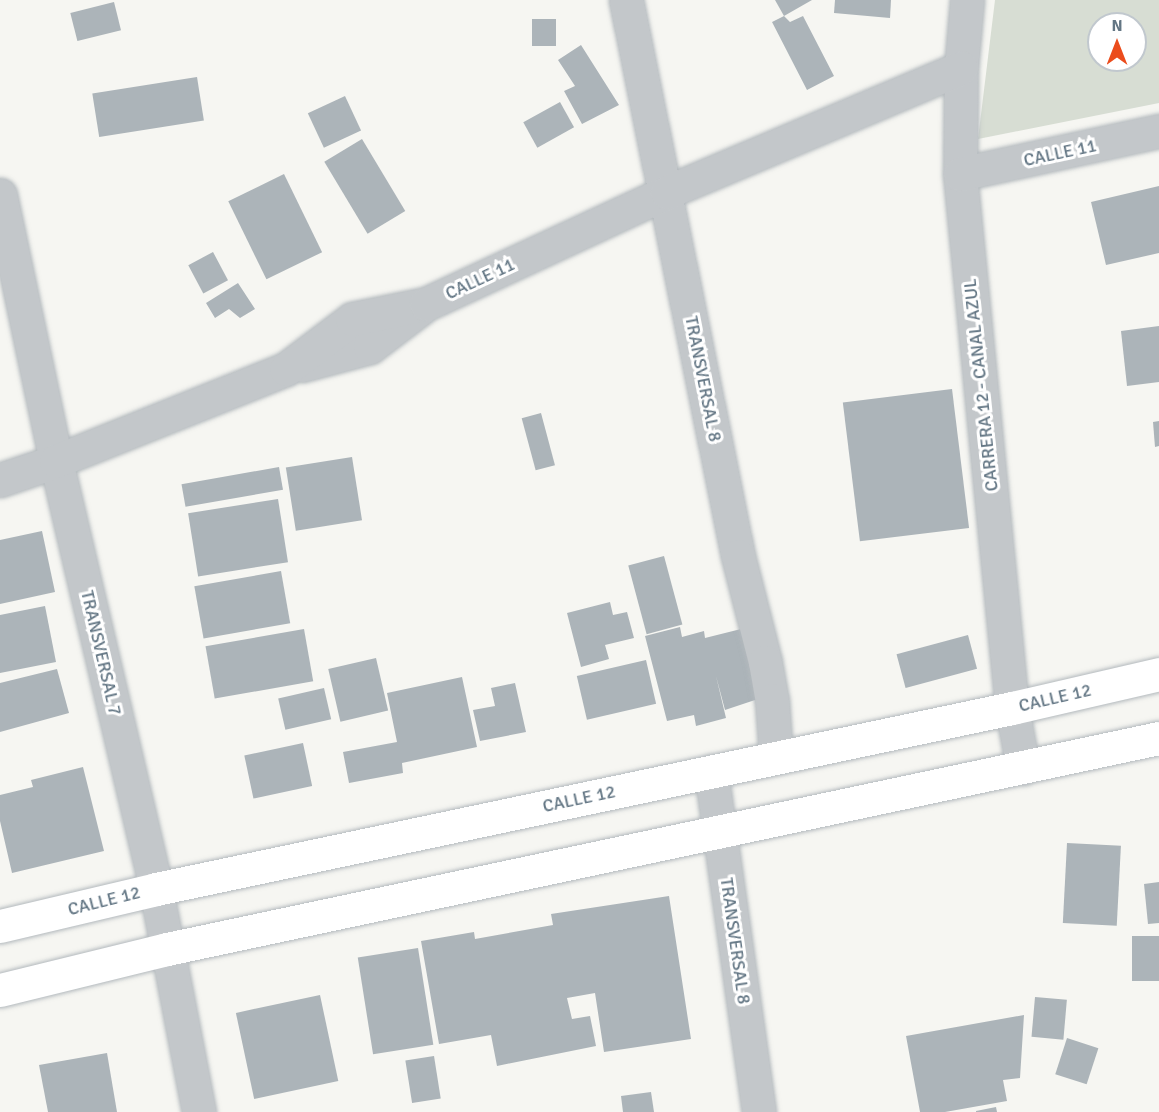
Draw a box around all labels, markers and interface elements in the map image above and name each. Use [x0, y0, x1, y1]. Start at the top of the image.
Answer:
north arrow [1087, 12, 1147, 72]
text: N [1111, 16, 1123, 36]
street label: CALLE 11 [1022, 135, 1098, 171]
street label: CALLE 11 [442, 254, 518, 304]
street label: CARRERA 12 - CANAL AZUL [959, 278, 1003, 492]
street label: TRANSVERSAL 8 [680, 314, 726, 444]
street label: TRANSVERSAL 7 [76, 588, 126, 718]
street label: CALLE 12 [1017, 679, 1093, 717]
street label: CALLE 12 [541, 781, 617, 817]
street label: TRANSVERSAL 8 [715, 876, 755, 1006]
street label: CALLE 12 [66, 882, 142, 920]

